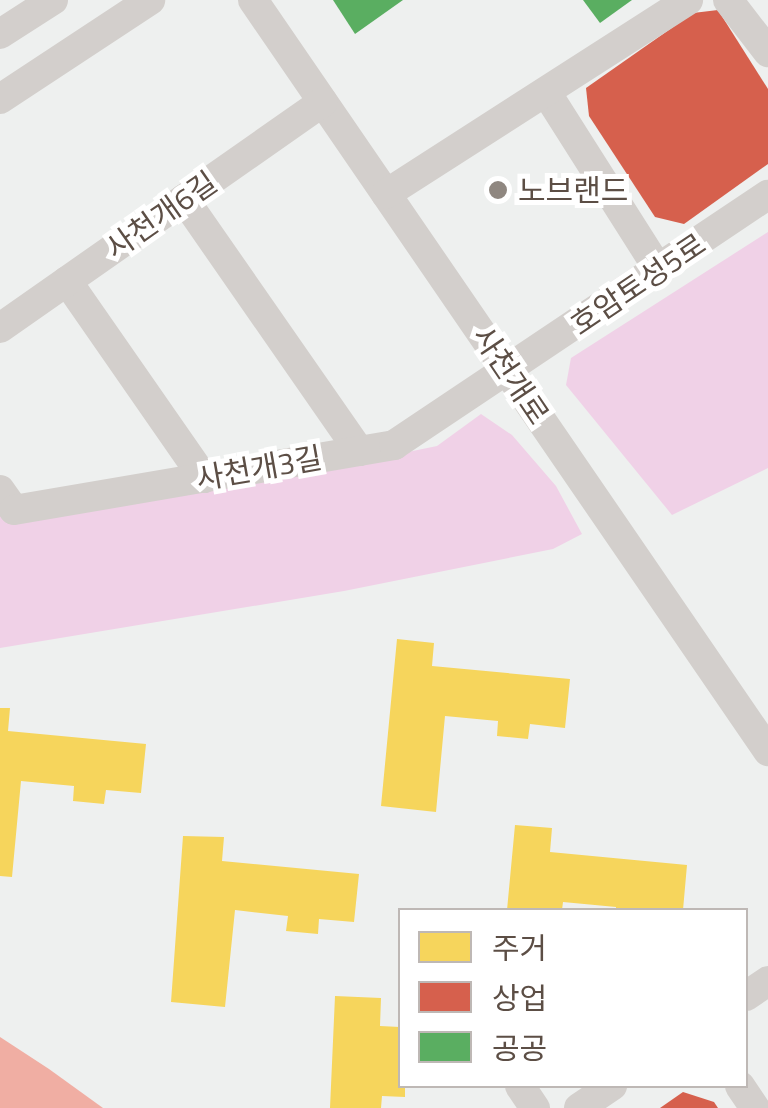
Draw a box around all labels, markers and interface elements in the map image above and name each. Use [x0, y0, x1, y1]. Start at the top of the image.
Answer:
street label: 사천개6길 [99, 164, 223, 266]
place label: 노브랜드 [518, 172, 628, 208]
marker: 노브랜드 [487, 179, 509, 201]
street label: 호암토성5로 [564, 226, 712, 342]
street label: 사천개로 [465, 319, 557, 431]
street label: 사천개3길 [193, 439, 325, 497]
legend [398, 908, 748, 1088]
text: 주거 [492, 925, 547, 971]
text: 상업 [492, 975, 547, 1021]
text: 공공 [492, 1025, 547, 1071]

